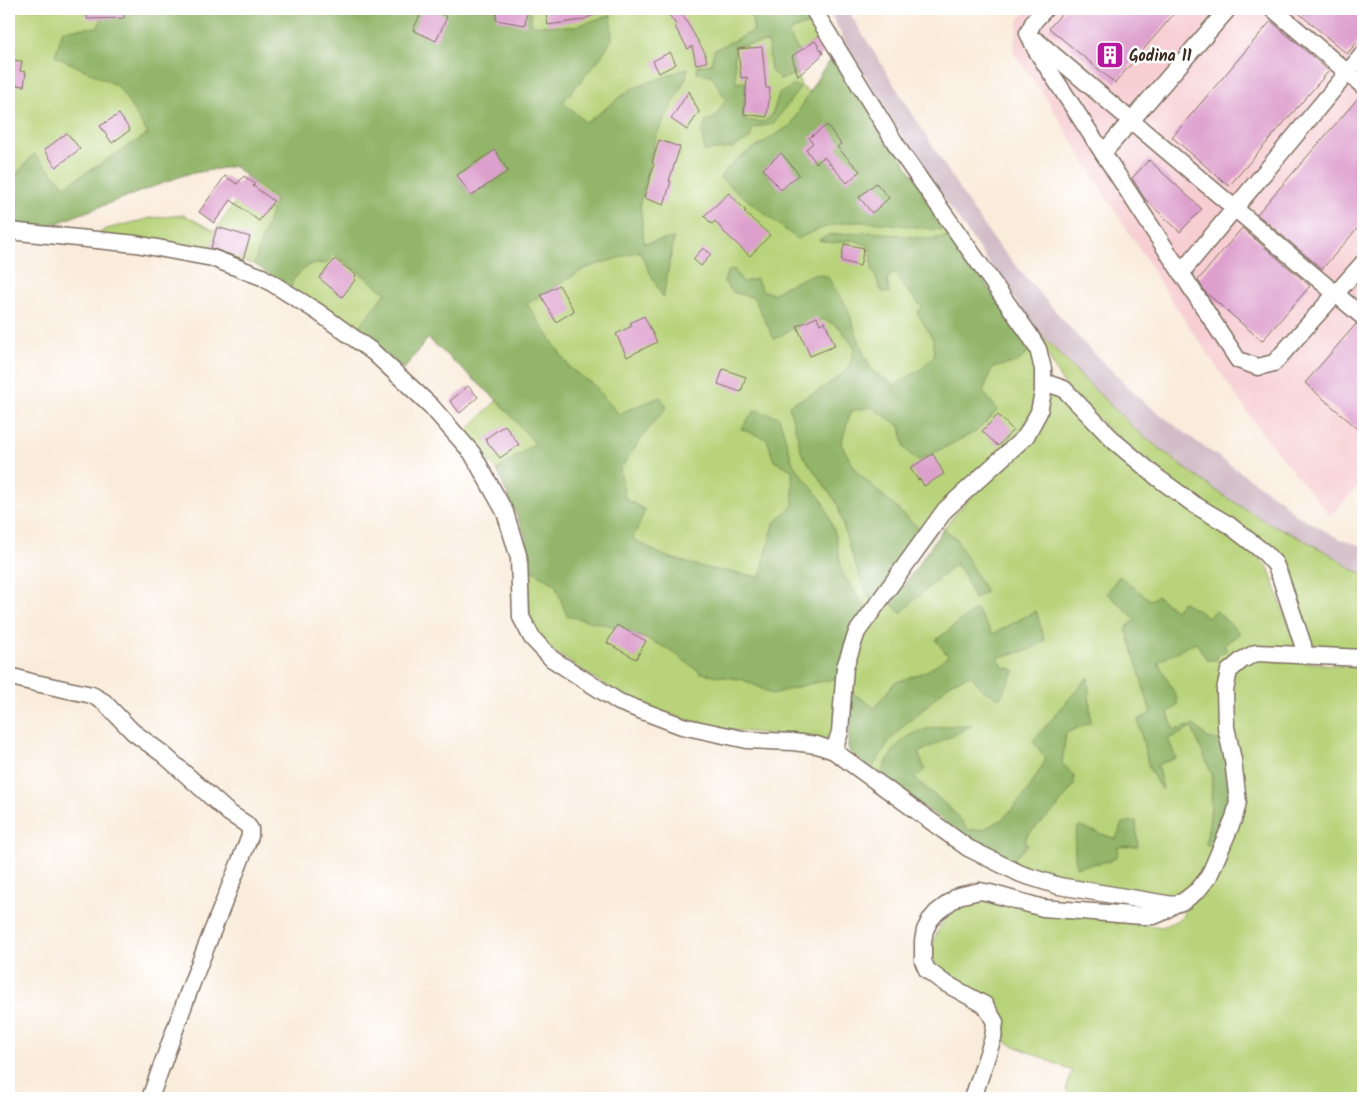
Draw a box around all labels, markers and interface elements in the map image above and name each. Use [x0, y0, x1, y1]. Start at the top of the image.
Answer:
building icon: Godina 11 [1095, 40, 1125, 70]
place label: Godina 11 [1129, 44, 1192, 69]

